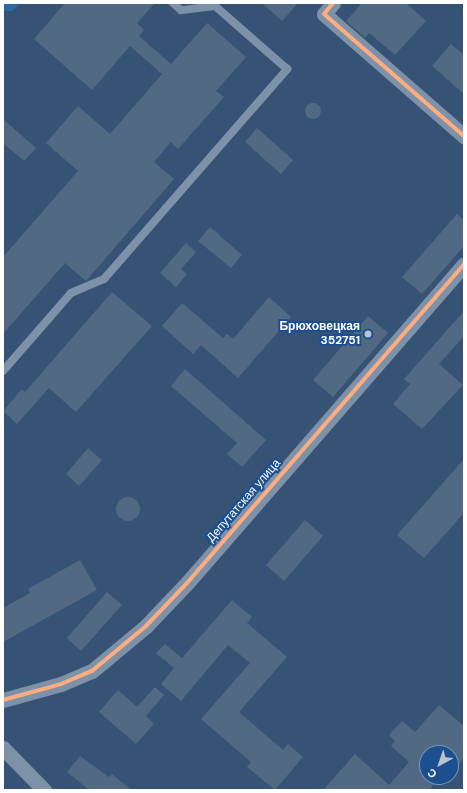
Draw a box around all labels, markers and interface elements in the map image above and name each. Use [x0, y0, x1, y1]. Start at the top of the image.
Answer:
place label: Брюховецкая 352751 [279, 320, 360, 348]
marker: Брюховецкая 352751 [363, 329, 373, 339]
street label: Депутатская улица [204, 457, 284, 545]
north arrow [419, 745, 459, 785]
text: С [424, 766, 439, 781]

